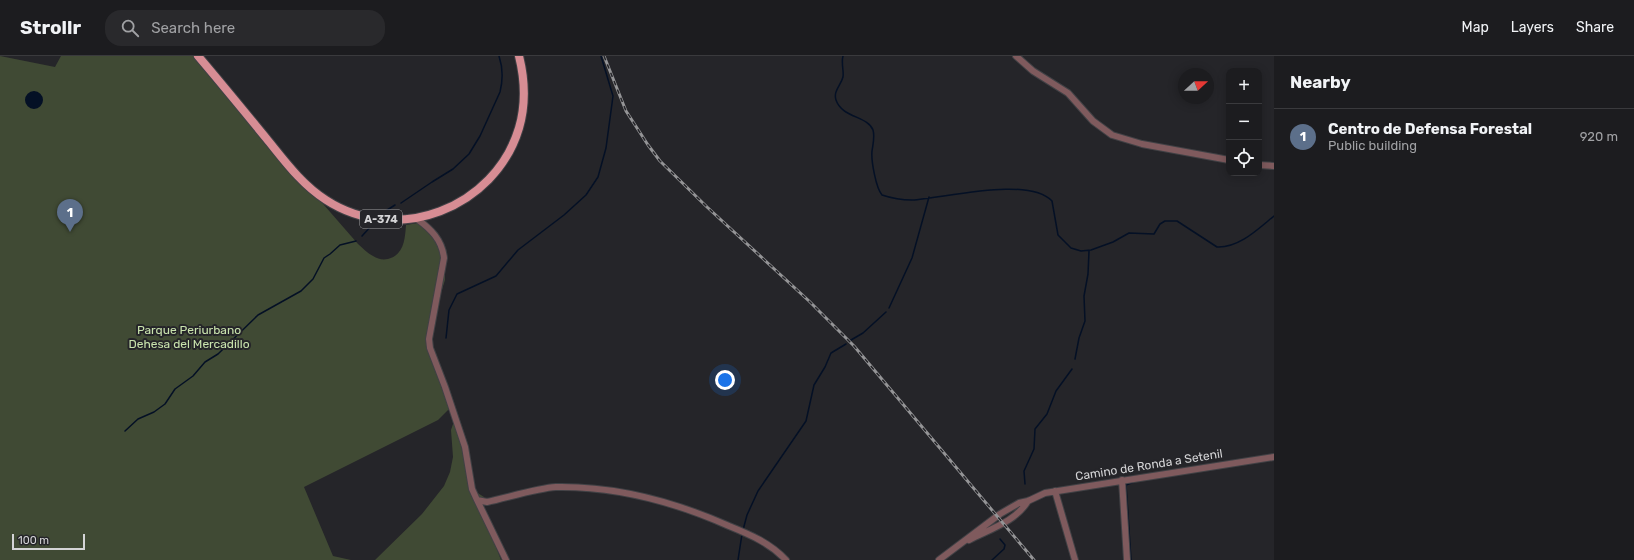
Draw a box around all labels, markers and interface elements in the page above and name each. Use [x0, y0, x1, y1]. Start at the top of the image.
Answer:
search box [105, 10, 385, 46]
text: Strollr [20, 16, 81, 39]
icon: search [119, 17, 141, 39]
text: Search here [151, 19, 235, 37]
text: Map [1462, 19, 1489, 36]
text: Layers [1511, 19, 1554, 36]
text: Share [1576, 19, 1614, 36]
north arrow [1178, 68, 1214, 104]
map controls [1226, 68, 1262, 176]
button: + [1226, 68, 1262, 104]
text: Nearby [1290, 72, 1351, 92]
button: − [1226, 104, 1262, 140]
text: Centro de Defensa Forestal [1328, 120, 1532, 138]
text: 1 [1300, 129, 1306, 144]
text: 920 m [1580, 129, 1618, 144]
text: Public building [1328, 138, 1417, 153]
button: locate [1226, 140, 1262, 176]
pin: 1 [57, 199, 83, 232]
road number: A-374 [360, 210, 402, 228]
park label: Parque Periurbano Dehesa del Mercadillo [128, 323, 250, 351]
your location [715, 370, 735, 390]
street label: Camino de Ronda a Setenil [1074, 446, 1224, 484]
scale bar [12, 532, 85, 551]
text: 100 m [18, 534, 49, 547]

